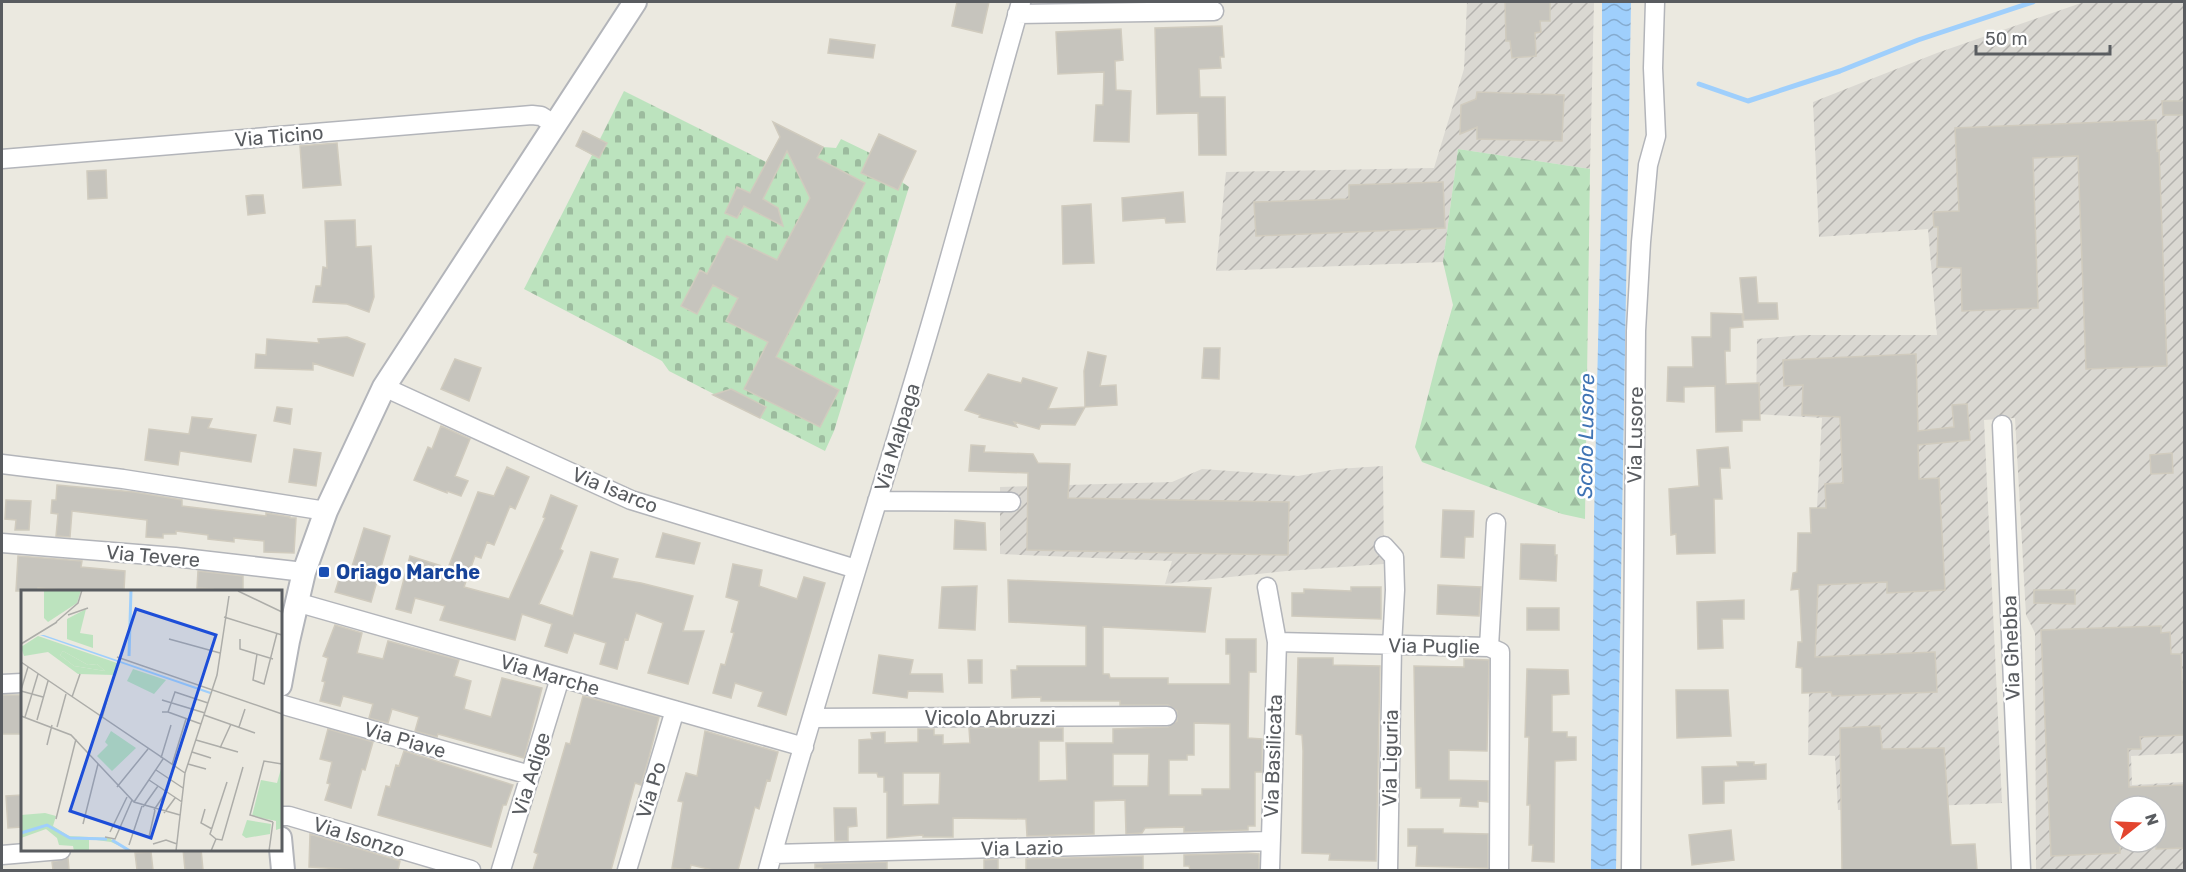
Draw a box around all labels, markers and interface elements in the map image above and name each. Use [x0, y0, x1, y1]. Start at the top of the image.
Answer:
scale bar [1976, 18, 2110, 56]
text: 50 m [1985, 28, 2028, 50]
street label: Via Ticino [234, 120, 324, 152]
water label: Scolo Lusore [1572, 373, 1599, 499]
street label: Via Malpaga [869, 380, 925, 494]
street label: Via Lusore [1622, 386, 1648, 484]
street label: Via Isarco [569, 462, 661, 518]
street label: Via Tevere [105, 540, 201, 572]
place label: Oriago Marche [336, 560, 480, 584]
marker: Oriago Marche [317, 565, 331, 579]
inset map [21, 590, 282, 851]
street label: Via Ghebba [1997, 595, 2025, 701]
street label: Via Puglie [1388, 633, 1480, 659]
street label: Via Marche [497, 649, 603, 701]
street label: Via Basilicata [1259, 694, 1287, 818]
street label: Vicolo Abruzzi [924, 706, 1056, 730]
street label: Via Liguria [1377, 709, 1403, 807]
street label: Via Piave [361, 717, 449, 763]
street label: Via Adige [507, 729, 555, 819]
street label: Via Po [631, 759, 671, 821]
north arrow [2108, 794, 2168, 854]
text: N [2141, 811, 2163, 828]
street label: Via Isonzo [310, 812, 408, 862]
street label: Via Lazio [980, 835, 1064, 861]

